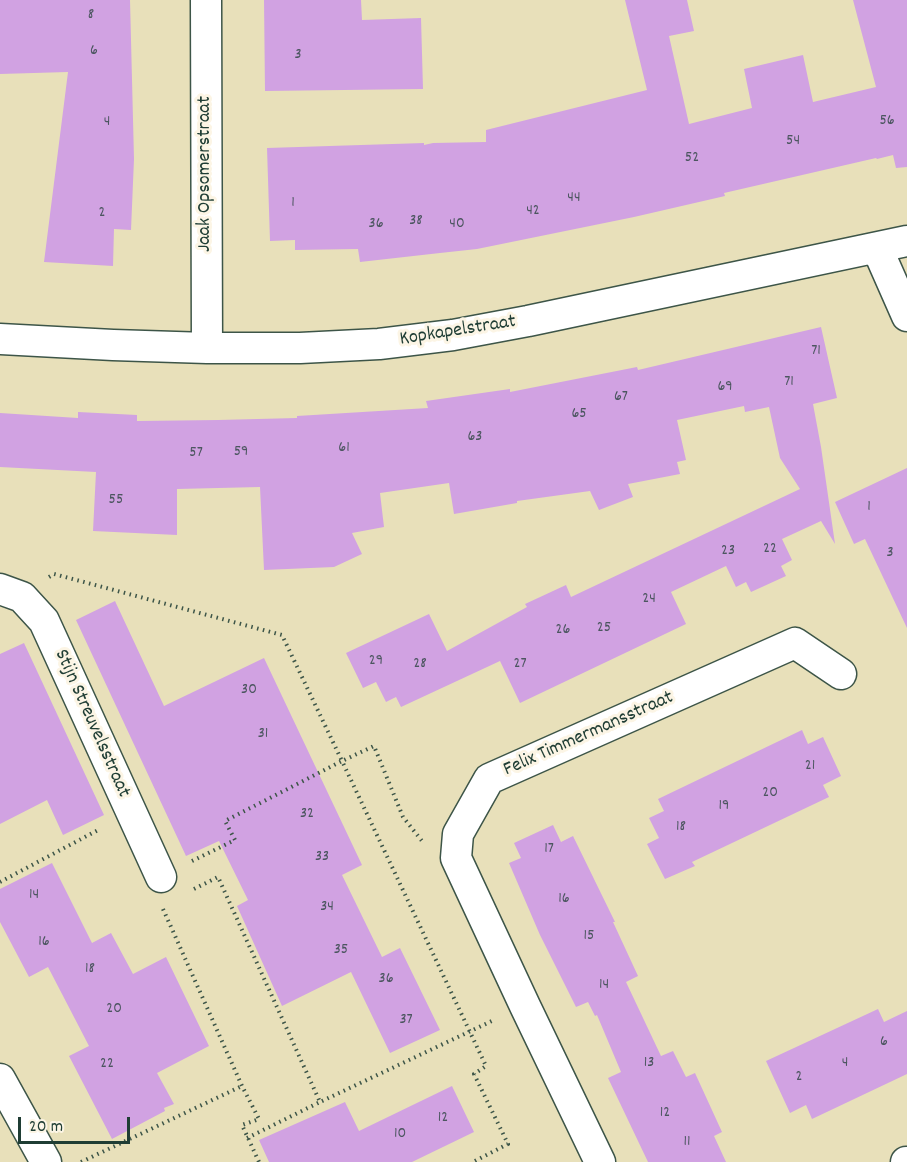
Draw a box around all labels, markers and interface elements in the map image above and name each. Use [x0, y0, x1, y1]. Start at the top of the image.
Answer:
house number: 8 [88, 6, 94, 26]
house number: 6 [90, 42, 98, 62]
house number: 3 [294, 46, 302, 66]
street label: Jaak Opsomerstraat [194, 96, 218, 252]
house number: 56 [879, 112, 895, 132]
house number: 4 [104, 113, 110, 133]
house number: 54 [786, 132, 800, 152]
house number: 52 [685, 149, 699, 169]
house number: 44 [567, 189, 581, 209]
house number: 1 [291, 194, 295, 214]
house number: 42 [526, 202, 540, 222]
house number: 2 [99, 204, 105, 224]
house number: 38 [409, 212, 423, 232]
house number: 36 [369, 215, 383, 235]
house number: 40 [449, 215, 465, 235]
street label: Kopkapelstraat [398, 311, 518, 353]
house number: 71 [811, 342, 821, 362]
house number: 71 [784, 373, 794, 393]
house number: 69 [717, 378, 733, 398]
house number: 67 [614, 388, 628, 408]
house number: 65 [571, 405, 587, 425]
house number: 63 [468, 428, 482, 448]
house number: 61 [338, 439, 350, 459]
house number: 59 [234, 443, 248, 463]
house number: 57 [189, 444, 203, 464]
house number: 55 [109, 491, 123, 511]
house number: 1 [867, 498, 871, 518]
house number: 22 [763, 540, 777, 560]
house number: 23 [721, 542, 735, 562]
house number: 3 [886, 544, 894, 564]
house number: 24 [642, 590, 656, 610]
house number: 25 [597, 619, 611, 639]
house number: 26 [556, 621, 570, 641]
street label: Stijn Streuvelsstraat [48, 646, 134, 802]
house number: 29 [369, 652, 383, 672]
house number: 28 [413, 655, 427, 675]
house number: 27 [513, 655, 527, 675]
house number: 30 [241, 681, 257, 701]
street label: Felix Timmermansstraat [500, 687, 678, 783]
house number: 31 [258, 725, 268, 745]
house number: 21 [805, 757, 815, 777]
house number: 20 [762, 784, 778, 804]
house number: 19 [719, 797, 729, 817]
house number: 32 [300, 805, 314, 825]
house number: 18 [676, 818, 686, 838]
house number: 17 [544, 840, 554, 860]
house number: 33 [315, 848, 329, 868]
house number: 14 [29, 886, 39, 906]
house number: 16 [558, 890, 570, 910]
house number: 34 [320, 898, 334, 918]
house number: 15 [584, 927, 594, 947]
house number: 16 [38, 933, 50, 953]
house number: 35 [334, 941, 348, 961]
house number: 18 [85, 960, 95, 980]
house number: 36 [379, 970, 393, 990]
house number: 14 [599, 976, 609, 996]
house number: 20 [106, 1000, 122, 1020]
house number: 37 [399, 1011, 413, 1031]
house number: 6 [880, 1033, 888, 1053]
house number: 13 [644, 1054, 654, 1074]
house number: 4 [842, 1054, 848, 1074]
house number: 22 [100, 1055, 114, 1075]
house number: 2 [796, 1068, 802, 1088]
house number: 12 [660, 1104, 670, 1124]
scale bar [21, 1105, 134, 1143]
house number: 12 [438, 1109, 448, 1129]
text: 20 m [29, 1115, 63, 1140]
house number: 10 [394, 1125, 406, 1145]
house number: 11 [683, 1133, 691, 1153]

